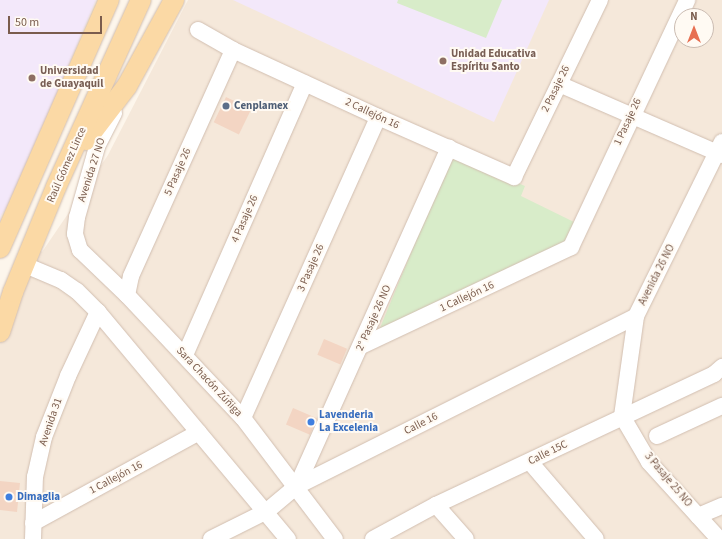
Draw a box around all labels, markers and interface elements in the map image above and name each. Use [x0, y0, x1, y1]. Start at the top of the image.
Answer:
scale bar [10, 8, 104, 34]
north arrow [674, 8, 714, 48]
text: N [690, 9, 698, 24]
text: 50 m [15, 14, 39, 31]
place label: Unidad Educativa Espíritu Santo [451, 48, 536, 74]
marker: Unidad Educativa Espíritu Santo [438, 56, 448, 66]
street label: 2 Pasaje 26 [539, 63, 573, 115]
place label: Universidad de Guayaquil [40, 65, 103, 91]
marker: Universidad de Guayaquil [27, 73, 37, 83]
street label: 2 Callejón 16 [343, 96, 401, 132]
street label: 1 Pasaje 26 [611, 96, 645, 148]
place label: Cenplamex [234, 99, 288, 113]
marker: Cenplamex [221, 101, 231, 111]
street label: Raúl Gómez Lince [44, 125, 90, 205]
street label: Avenida 27 NO [75, 136, 109, 204]
street label: 5 Pasaje 26 [162, 146, 194, 198]
street label: 4 Pasaje 26 [229, 193, 261, 245]
street label: 3 Pasaje 26 [295, 242, 327, 294]
street label: Avenida 26 NO [636, 242, 678, 308]
street label: 1 Callejón 16 [438, 279, 496, 315]
street label: 2° Pasaje 26 NO [354, 283, 394, 353]
street label: Sara Chacón Zúñiga [173, 344, 245, 420]
street label: Avenida 31 [37, 396, 65, 448]
place label: Lavenderia La Excelenia [319, 409, 378, 435]
street label: Calle 16 [402, 410, 440, 438]
marker: Lavenderia La Excelenia [306, 417, 316, 427]
street label: Calle 15C [526, 438, 570, 468]
street label: 3 Pasaje 25 NO [641, 450, 695, 510]
street label: 1 Callejón 16 [87, 458, 145, 498]
place label: Dimaglia [17, 490, 60, 504]
marker: Dimaglia [4, 492, 14, 502]

